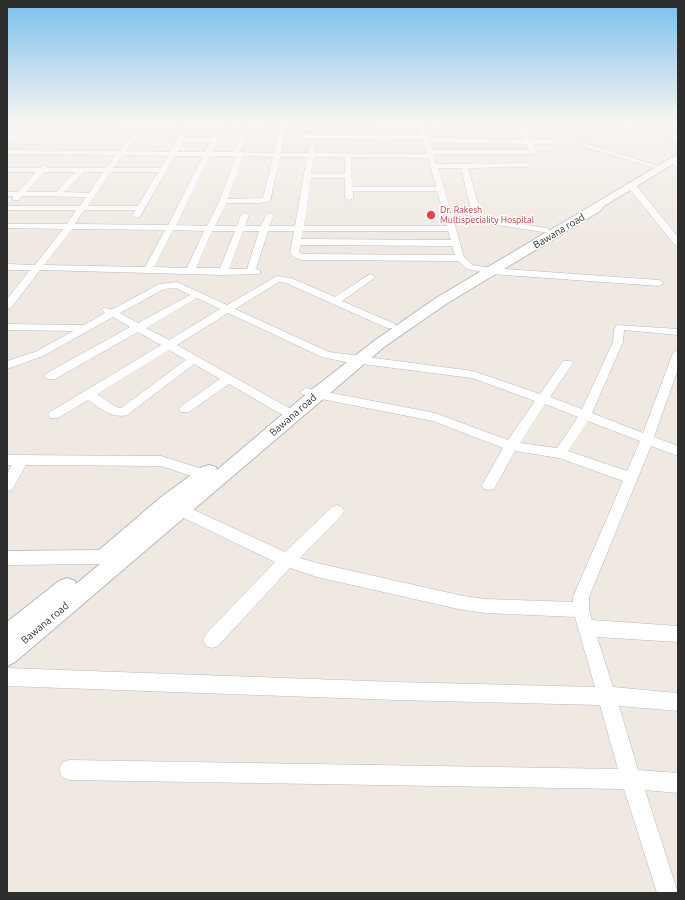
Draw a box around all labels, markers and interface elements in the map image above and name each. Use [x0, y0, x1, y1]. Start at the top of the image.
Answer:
place label: Dr. Rakesh Multispeciality Hospital [440, 205, 534, 226]
marker: Dr. Rakesh Multispeciality Hospital [425, 209, 437, 221]
street label: Bawana road [531, 211, 587, 251]
street label: Bawana road [267, 391, 319, 439]
street label: Bawana road [19, 600, 71, 646]

